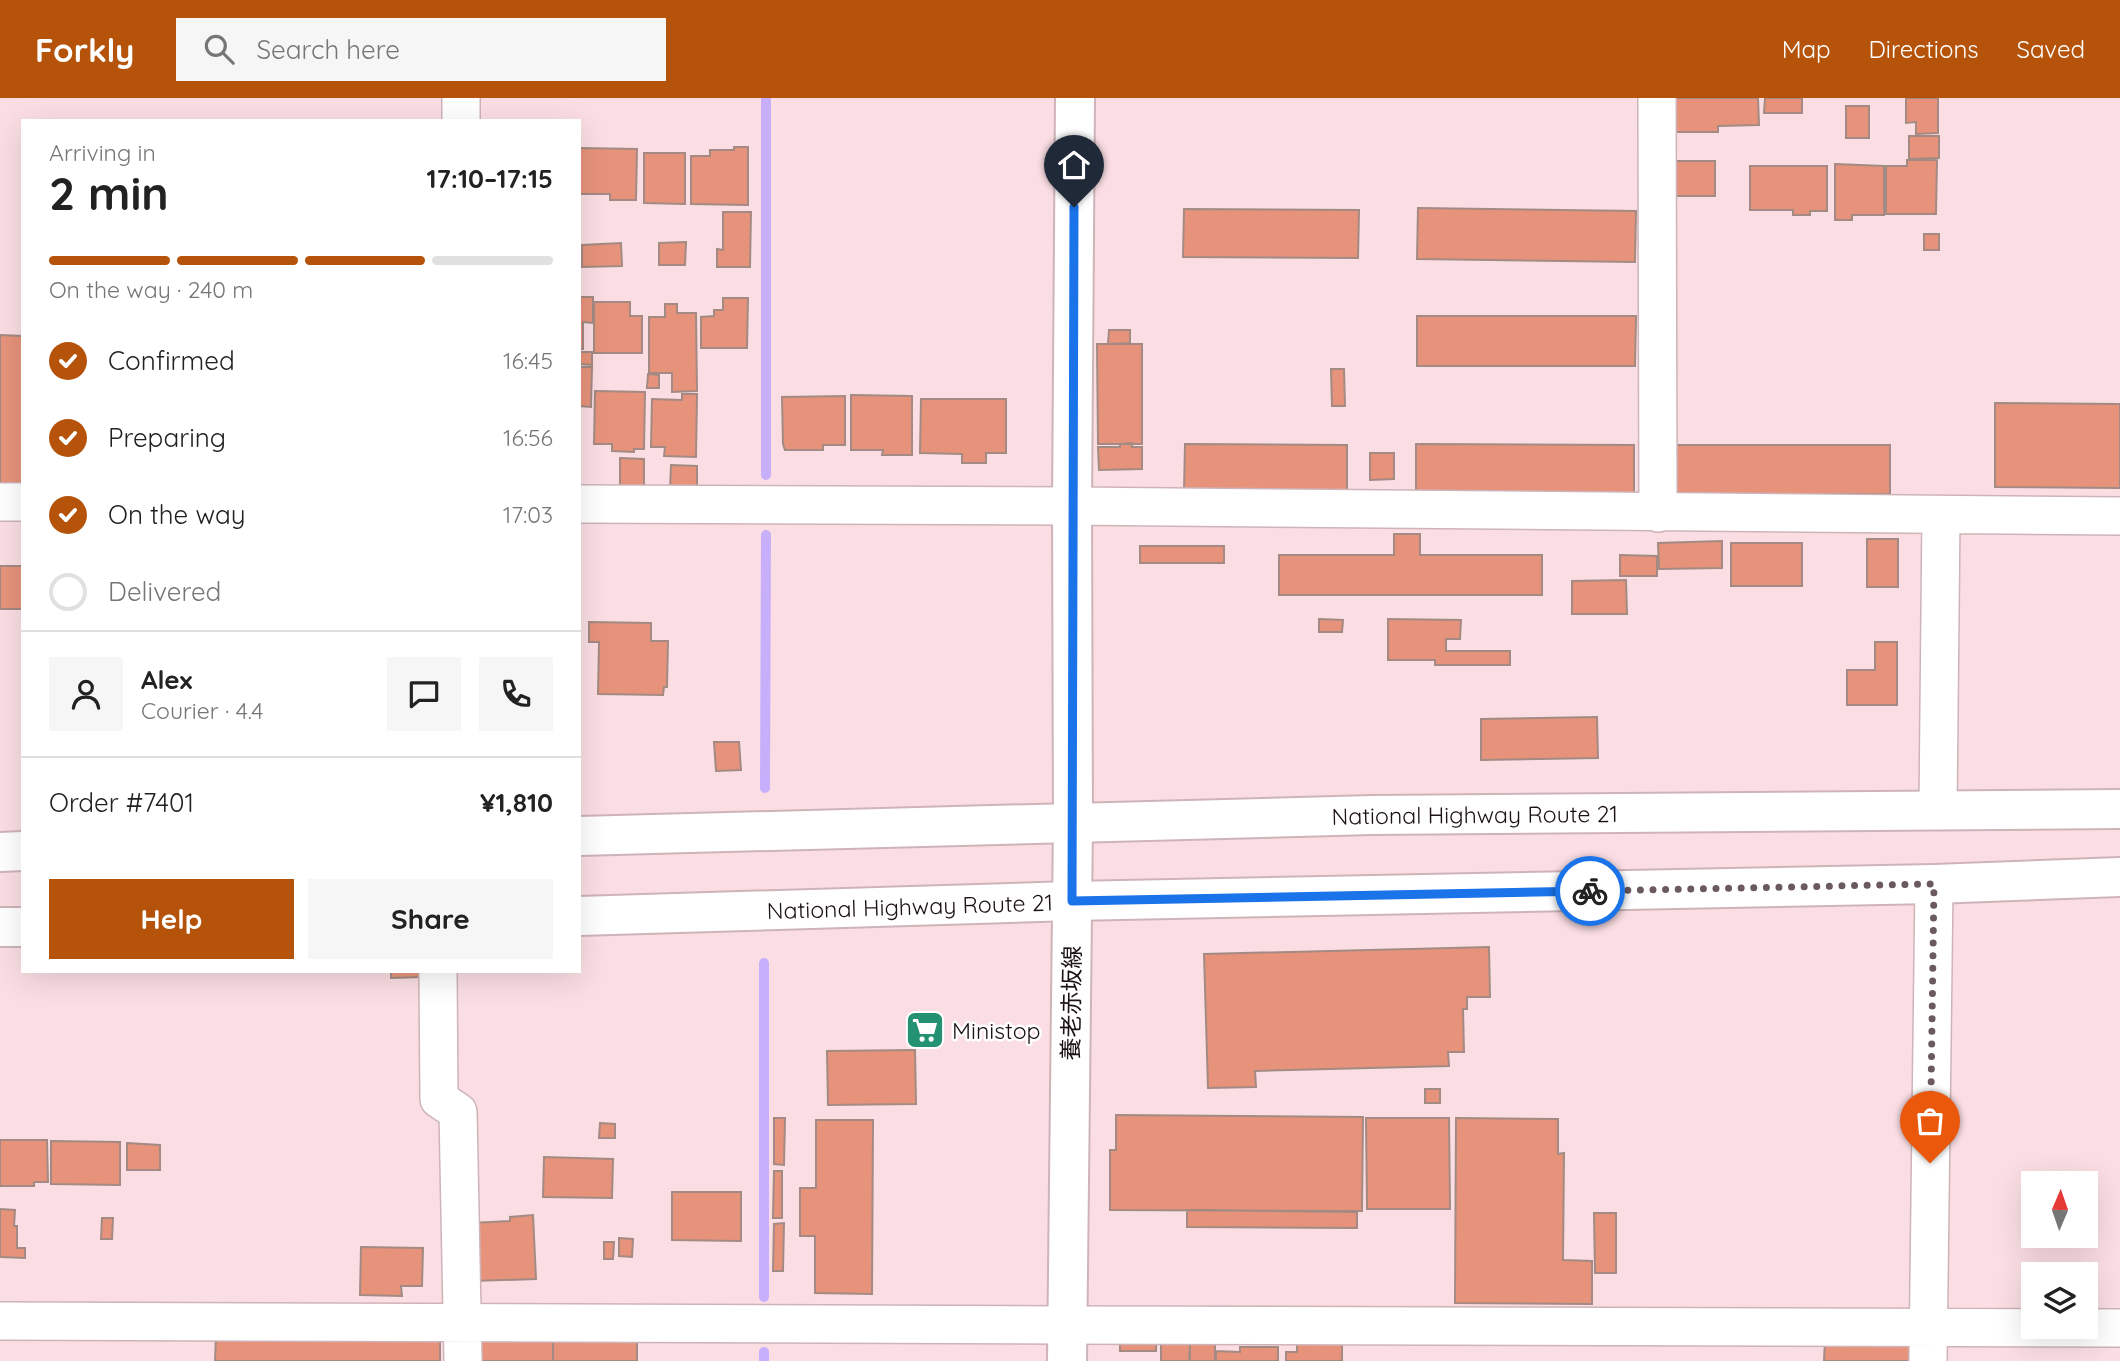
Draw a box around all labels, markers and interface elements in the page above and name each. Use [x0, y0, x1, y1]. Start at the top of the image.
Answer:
search box [176, 18, 666, 81]
text: Forkly [35, 29, 134, 70]
icon: search [200, 30, 238, 68]
text: Search here [256, 33, 400, 66]
text: Map [1782, 34, 1831, 64]
text: Directions [1869, 34, 1979, 64]
text: Saved [2017, 34, 2085, 64]
pin [1044, 135, 1104, 207]
text: Arriving in [49, 138, 156, 167]
icon: home [1055, 146, 1093, 184]
text: 17:10–17:15 [426, 162, 553, 195]
text: 2 min [49, 164, 169, 222]
text: On the way · 240 m [49, 275, 253, 304]
icon: check [49, 342, 87, 380]
text: Confirmed [108, 344, 235, 377]
text: 16:45 [503, 346, 553, 375]
icon: check [49, 419, 87, 457]
text: Preparing [108, 421, 226, 454]
text: 16:56 [503, 423, 553, 452]
icon: check [49, 496, 87, 534]
text: On the way [108, 498, 246, 531]
text: 17:03 [503, 500, 553, 529]
text: Delivered [108, 575, 221, 608]
button: person [49, 657, 123, 731]
button: chat [387, 657, 461, 731]
button: phone [479, 657, 553, 731]
text: Alex [141, 663, 192, 696]
text: Courier · 4.4 [141, 696, 263, 725]
text: Order #7401 [49, 786, 194, 819]
text: ¥1,810 [480, 786, 553, 819]
street label: National Highway Route 21 [1331, 799, 1618, 831]
courier [1555, 856, 1625, 926]
icon: bike [1571, 872, 1609, 910]
button: Help [49, 879, 294, 959]
button: Share [308, 879, 553, 959]
street label: National Highway Route 21 [766, 887, 1053, 925]
street label: 養老赤坂線 [1055, 945, 1087, 1061]
supermarket icon: Ministop [904, 1009, 946, 1051]
place label: Ministop [952, 1016, 1040, 1045]
pin [1900, 1091, 1960, 1163]
icon: bag [1911, 1102, 1949, 1140]
north arrow [2021, 1171, 2098, 1248]
map controls [2021, 1171, 2098, 1339]
button: layers [2021, 1262, 2098, 1339]

